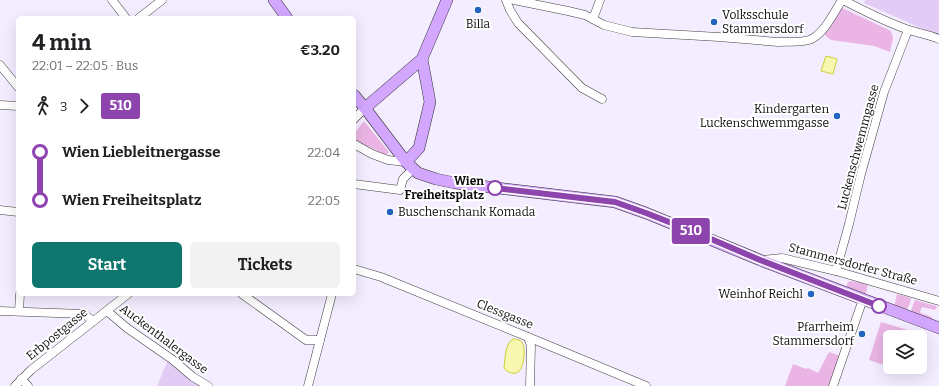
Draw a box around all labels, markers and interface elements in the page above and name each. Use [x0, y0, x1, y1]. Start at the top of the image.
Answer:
marker: Billa [473, 5, 483, 15]
place label: Volksschule Stammersdorf [722, 8, 804, 36]
place label: Billa [466, 17, 491, 31]
marker: Volksschule Stammersdorf [709, 17, 719, 27]
text: 4 min [32, 29, 92, 56]
text: €3.20 [300, 41, 340, 59]
text: 22:01 – 22:05 · Bus [32, 58, 138, 73]
street label: Luckenschwemmgasse [835, 83, 881, 211]
icon: walk [32, 95, 54, 117]
icon: forward [73, 95, 95, 117]
text: 510 [109, 97, 132, 114]
text: 3 [60, 99, 67, 114]
place label: Kindergarten Luckenschwemmgasse [700, 102, 829, 130]
marker: Kindergarten Luckenschwemmgasse [832, 111, 842, 121]
text: Wien Liebleitnergasse [62, 143, 220, 161]
text: 22:04 [307, 145, 340, 160]
place label: Wien Freiheitsplatz [405, 174, 484, 202]
marker: Wien Freiheitsplatz [487, 180, 503, 196]
text: Wien Freiheitsplatz [62, 191, 201, 209]
text: 22:05 [308, 193, 340, 208]
place label: Buschenschank Komada [398, 205, 536, 219]
marker: Buschenschank Komada [385, 207, 395, 217]
line badge: 510 [668, 218, 714, 244]
text: 510 [680, 222, 702, 239]
street label: Stammersdorfer Straße [787, 240, 919, 288]
button: Start [32, 242, 182, 288]
button: Tickets [190, 242, 340, 288]
place label: Weinhof Reichl [718, 287, 804, 301]
marker: Weinhof Reichl [806, 289, 816, 299]
street label: Clessgasse [475, 296, 535, 332]
unlabelled marker [871, 298, 887, 314]
street label: Auckenthalergasse [117, 301, 211, 377]
street label: Erbpostgasse [24, 305, 90, 363]
place label: Pfarrheim Stammersdorf [772, 320, 855, 348]
marker: Pfarrheim Stammersdorf [857, 329, 867, 339]
map controls [883, 330, 927, 374]
button: layers [883, 330, 927, 374]

